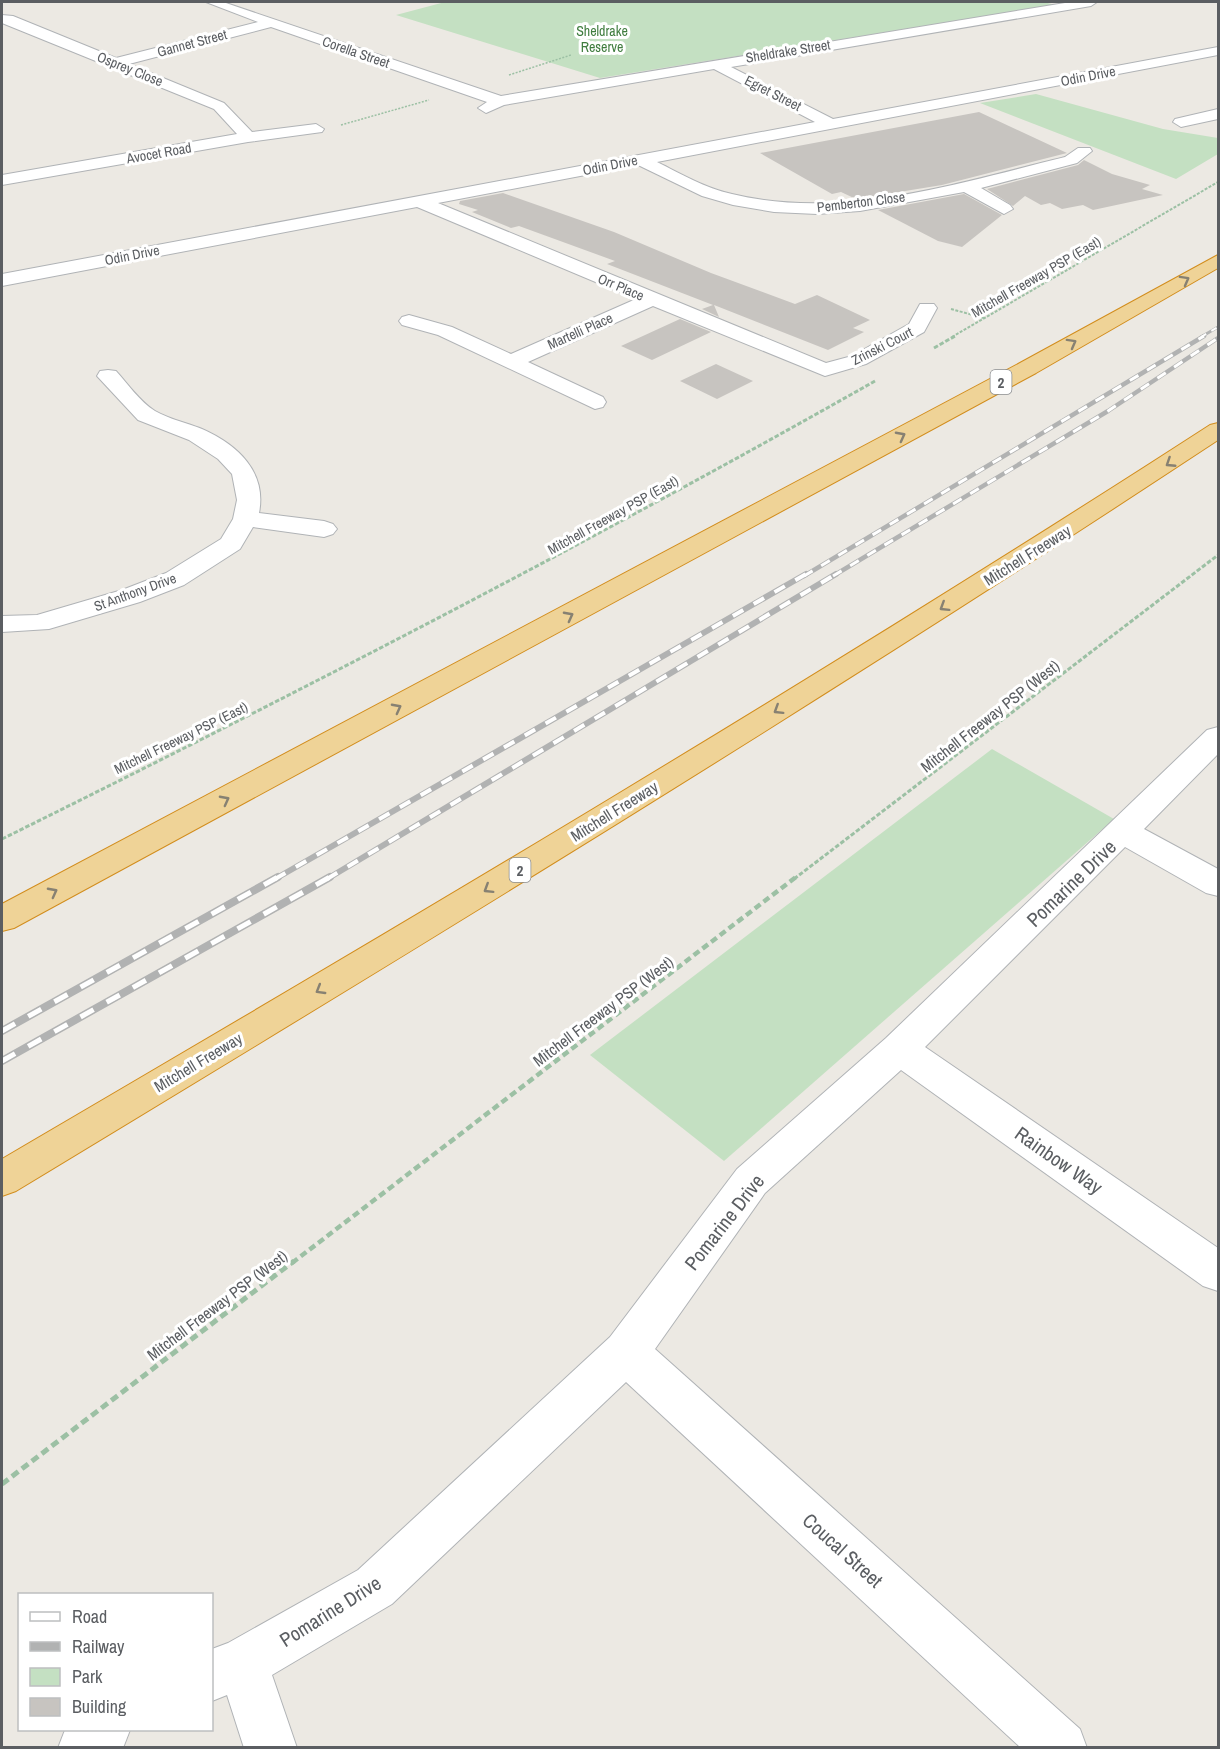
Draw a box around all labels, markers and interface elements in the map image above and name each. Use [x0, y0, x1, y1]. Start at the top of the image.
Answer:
park label: Sheldrake Reserve [576, 22, 628, 56]
street label: Gannet Street [155, 25, 229, 61]
street label: Corella Street [320, 32, 392, 72]
street label: Sheldrake Street [744, 35, 832, 67]
street label: Osprey Close [94, 48, 166, 90]
street label: Odin Drive [1059, 62, 1117, 90]
street label: Egret Street [742, 71, 804, 115]
street label: Avocet Road [124, 138, 193, 168]
street label: Odin Drive [581, 151, 639, 179]
street label: Pemberton Close [816, 188, 906, 216]
street label: Mitchell Freeway PSP (East) [968, 232, 1104, 321]
street label: Odin Drive [103, 241, 161, 269]
street label: Orr Place [595, 269, 647, 305]
one-way arrow [1179, 276, 1189, 287]
street label: Martelli Place [545, 309, 615, 353]
street label: Zrinski Court [848, 323, 916, 369]
one-way arrow [1066, 339, 1077, 350]
road number: 2 [990, 370, 1012, 394]
one-way arrow [895, 432, 905, 443]
one-way arrow [1166, 456, 1176, 468]
street label: Mitchell Freeway PSP (East) [545, 472, 682, 558]
street label: Mitchell Freeway [979, 519, 1075, 591]
street label: St Anthony Drive [91, 569, 179, 615]
one-way arrow [940, 599, 950, 611]
one-way arrow [563, 612, 573, 623]
street label: Mitchell Freeway PSP (West) [916, 655, 1064, 777]
street label: Mitchell Freeway PSP (East) [111, 698, 251, 778]
one-way arrow [774, 702, 784, 714]
one-way arrow [391, 704, 401, 715]
street label: Mitchell Freeway [566, 775, 662, 847]
one-way arrow [219, 796, 230, 807]
street label: Pomarine Drive [1020, 833, 1122, 933]
road number: 2 [510, 858, 530, 882]
one-way arrow [483, 882, 494, 893]
one-way arrow [47, 888, 57, 899]
street label: Mitchell Freeway PSP (West) [528, 951, 678, 1071]
one-way arrow [316, 982, 326, 994]
street label: Mitchell Freeway [150, 1027, 247, 1097]
street label: Rainbow Way [1010, 1120, 1109, 1201]
street label: Pomarine Drive [678, 1168, 770, 1276]
street label: Mitchell Freeway PSP (West) [142, 1245, 292, 1365]
street label: Coucal Street [797, 1507, 889, 1594]
street label: Pomarine Drive [274, 1569, 386, 1653]
legend [18, 1593, 213, 1731]
text: Road [72, 1604, 107, 1629]
text: Railway [72, 1634, 125, 1659]
text: Park [72, 1664, 103, 1689]
text: Building [72, 1694, 127, 1719]

